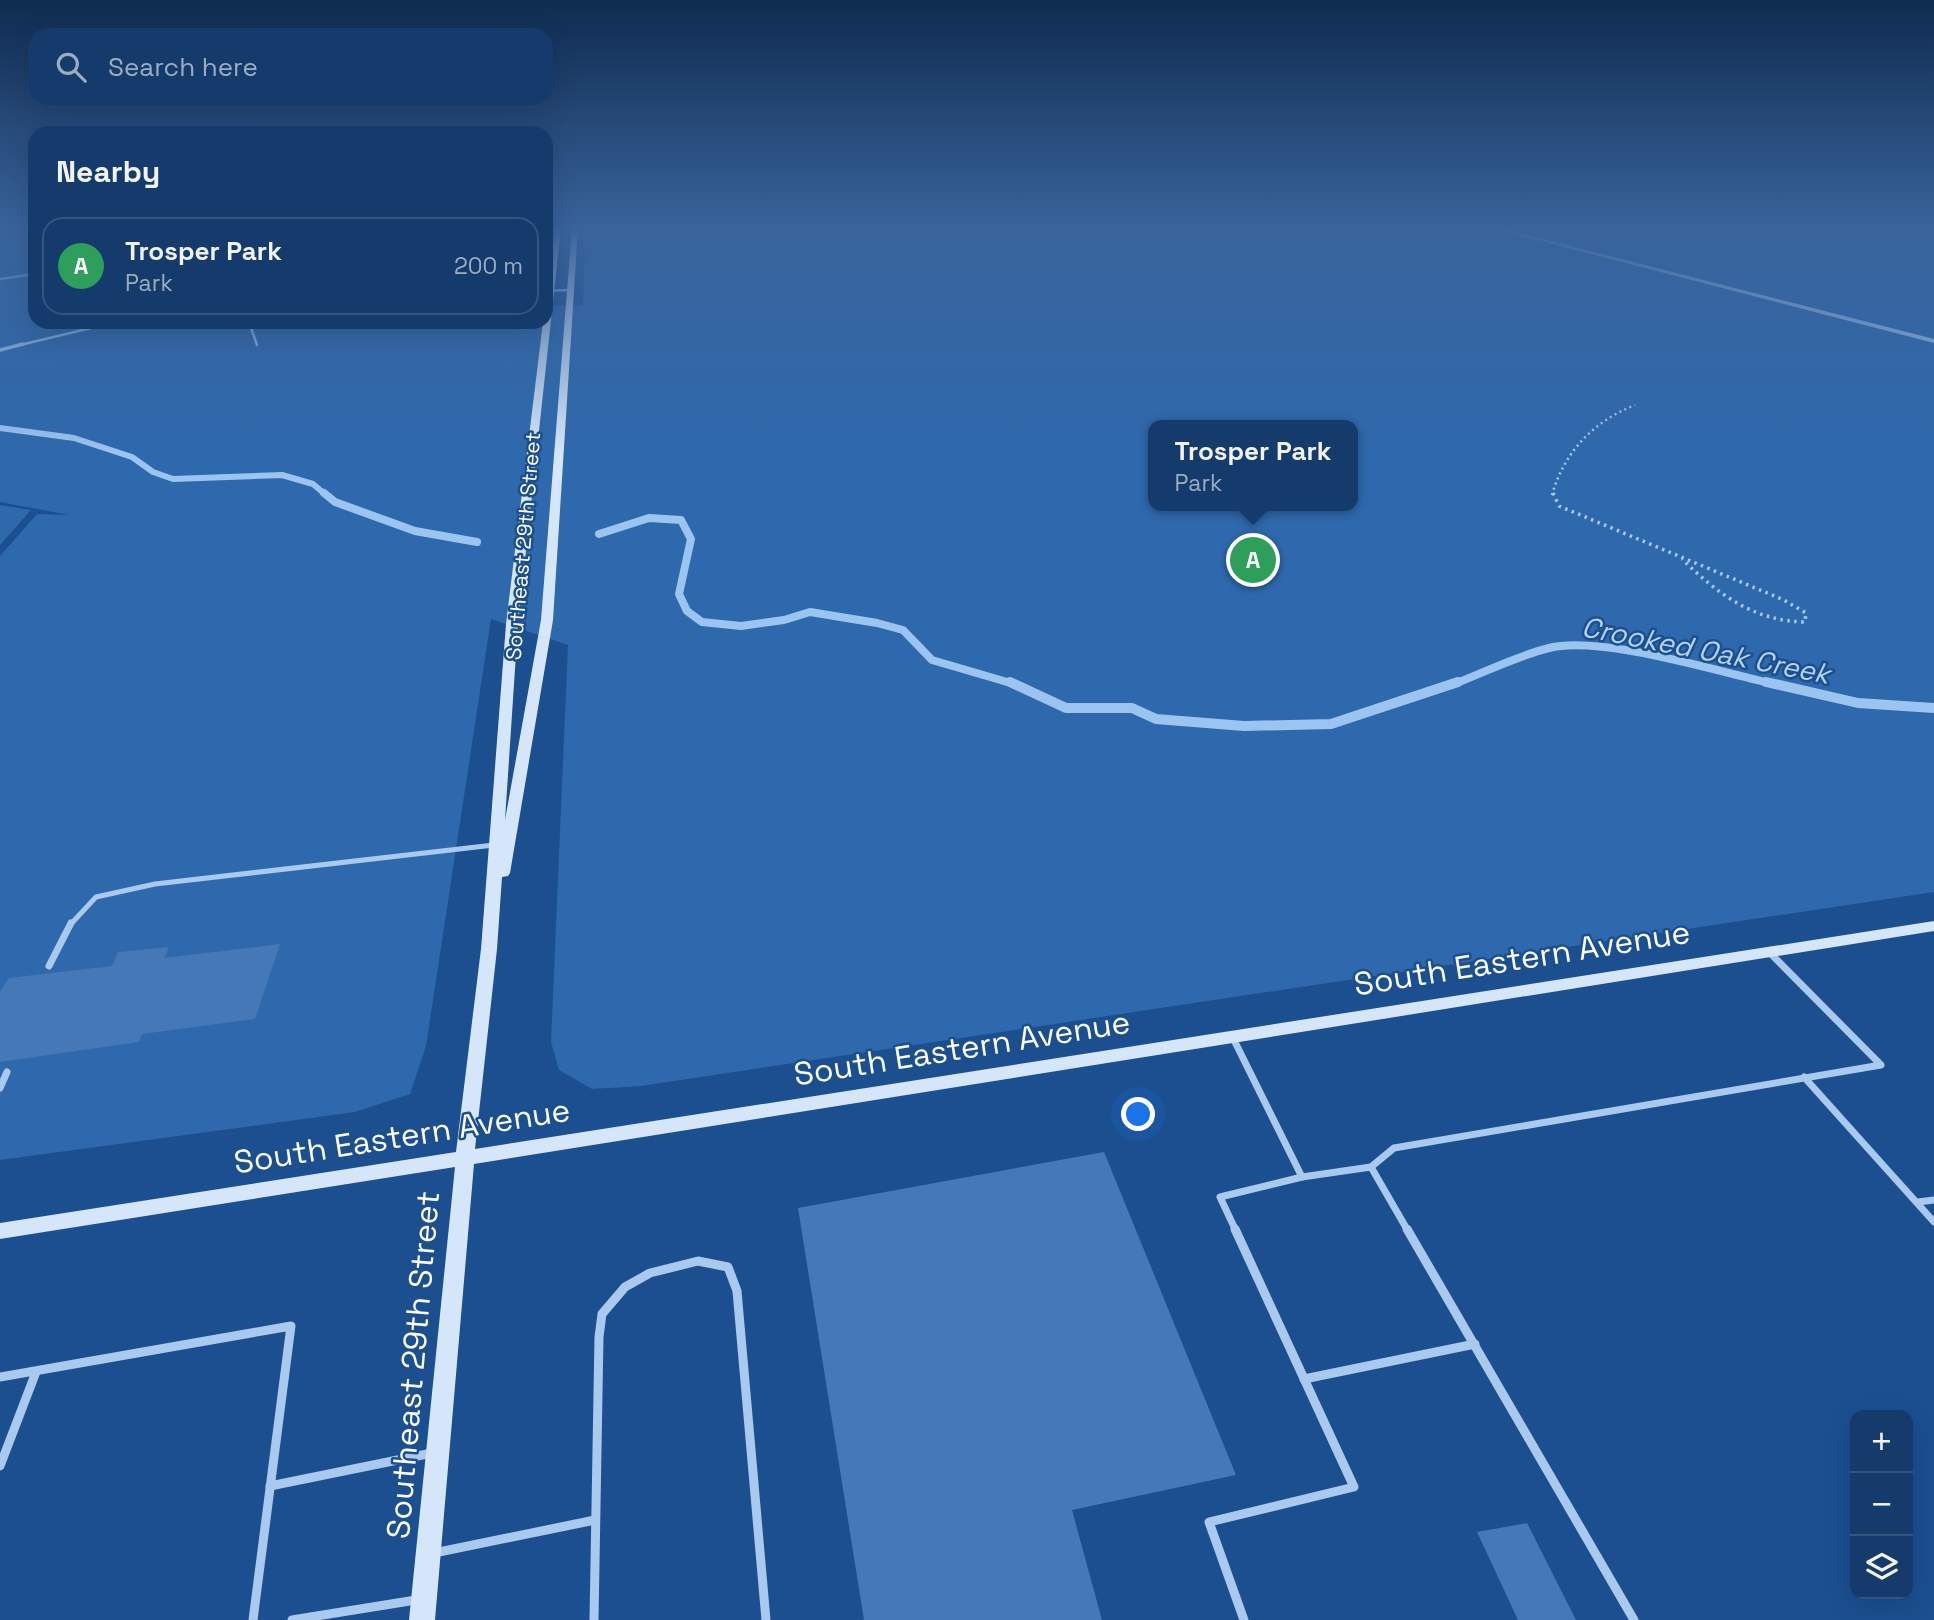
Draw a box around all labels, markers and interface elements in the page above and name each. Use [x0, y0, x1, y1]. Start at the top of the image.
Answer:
search box [28, 28, 553, 105]
icon: search [52, 48, 90, 86]
text: Search here [108, 50, 258, 84]
text: Nearby [56, 152, 160, 191]
text: Trosper Park [125, 234, 282, 268]
text: A [74, 251, 88, 281]
text: 200 m [454, 251, 523, 281]
text: Park [125, 268, 173, 298]
popup [1148, 420, 1358, 511]
street label: Southeast 29th Street [500, 431, 546, 661]
text: Trosper Park [1175, 434, 1331, 468]
text: Park [1175, 468, 1222, 498]
pin: A [1230, 534, 1276, 586]
water label: Crooked Oak Creek [1579, 608, 1836, 692]
street label: South Eastern Avenue [1351, 912, 1693, 1004]
street label: South Eastern Avenue [791, 1002, 1133, 1094]
street label: South Eastern Avenue [231, 1090, 573, 1182]
your location [1121, 1097, 1155, 1131]
street label: Southeast 29th Street [378, 1189, 448, 1541]
map controls [1850, 1410, 1913, 1599]
button: + [1850, 1410, 1913, 1473]
button: − [1850, 1473, 1913, 1536]
button: layers [1850, 1536, 1913, 1599]

